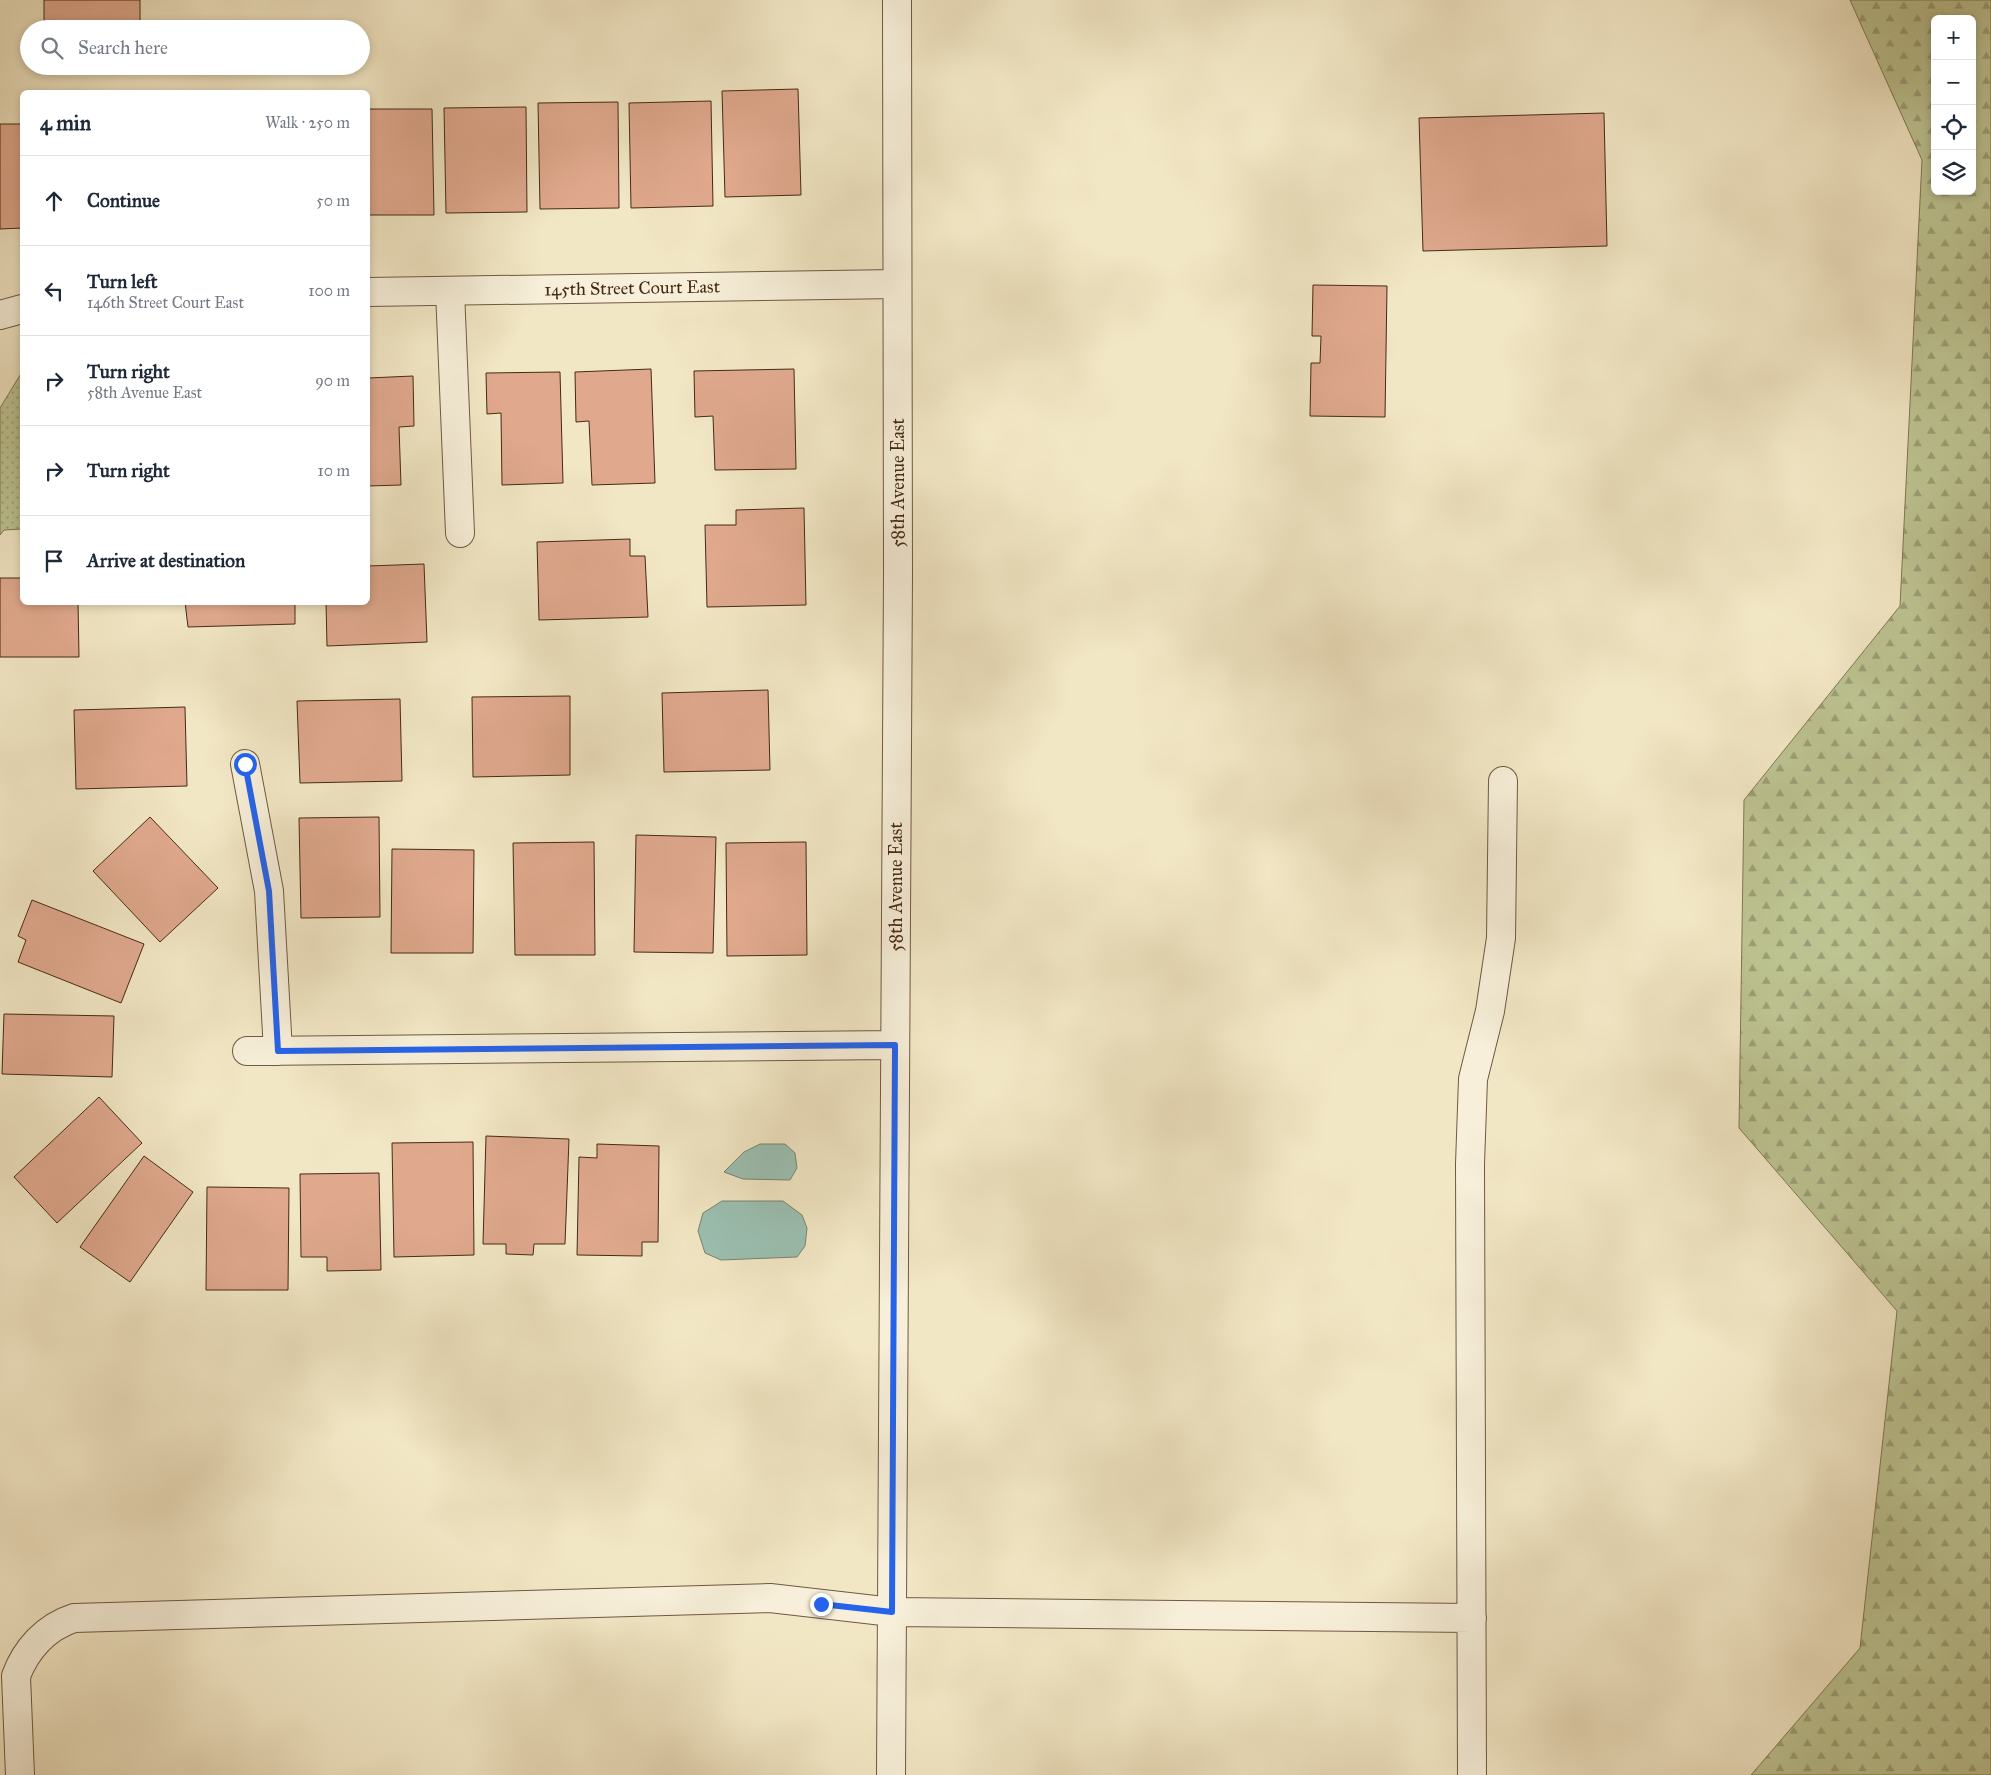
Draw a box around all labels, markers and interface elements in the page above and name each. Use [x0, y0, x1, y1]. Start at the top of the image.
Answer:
map controls [1931, 15, 1976, 195]
button: + [1931, 15, 1976, 60]
search box [20, 20, 370, 75]
icon: search [38, 34, 66, 62]
text: Search here [78, 36, 168, 59]
button: − [1931, 60, 1976, 105]
button: locate [1931, 105, 1976, 150]
text: 4 min [40, 110, 91, 136]
text: Walk · 250 m [265, 113, 350, 132]
button: layers [1931, 150, 1976, 195]
icon: ahead [40, 187, 68, 215]
text: Continue [87, 189, 160, 212]
text: 50 m [316, 191, 350, 210]
text: Turn left [87, 270, 157, 293]
street label: 145th Street Court East [544, 275, 721, 301]
icon: left [40, 277, 68, 305]
text: 100 m [308, 281, 350, 300]
text: 146th Street Court East [87, 293, 244, 312]
text: Turn right [87, 360, 170, 383]
icon: right [40, 367, 68, 395]
text: 90 m [315, 371, 350, 390]
text: 58th Avenue East [87, 383, 202, 402]
street label: 58th Avenue East [887, 418, 909, 548]
icon: right [40, 457, 68, 485]
text: Turn right [87, 459, 170, 482]
text: 10 m [318, 461, 350, 480]
icon: arrive [40, 547, 68, 575]
text: Arrive at destination [87, 549, 245, 572]
route start [234, 753, 257, 776]
street label: 58th Avenue East [885, 822, 907, 952]
route end [810, 1593, 833, 1616]

